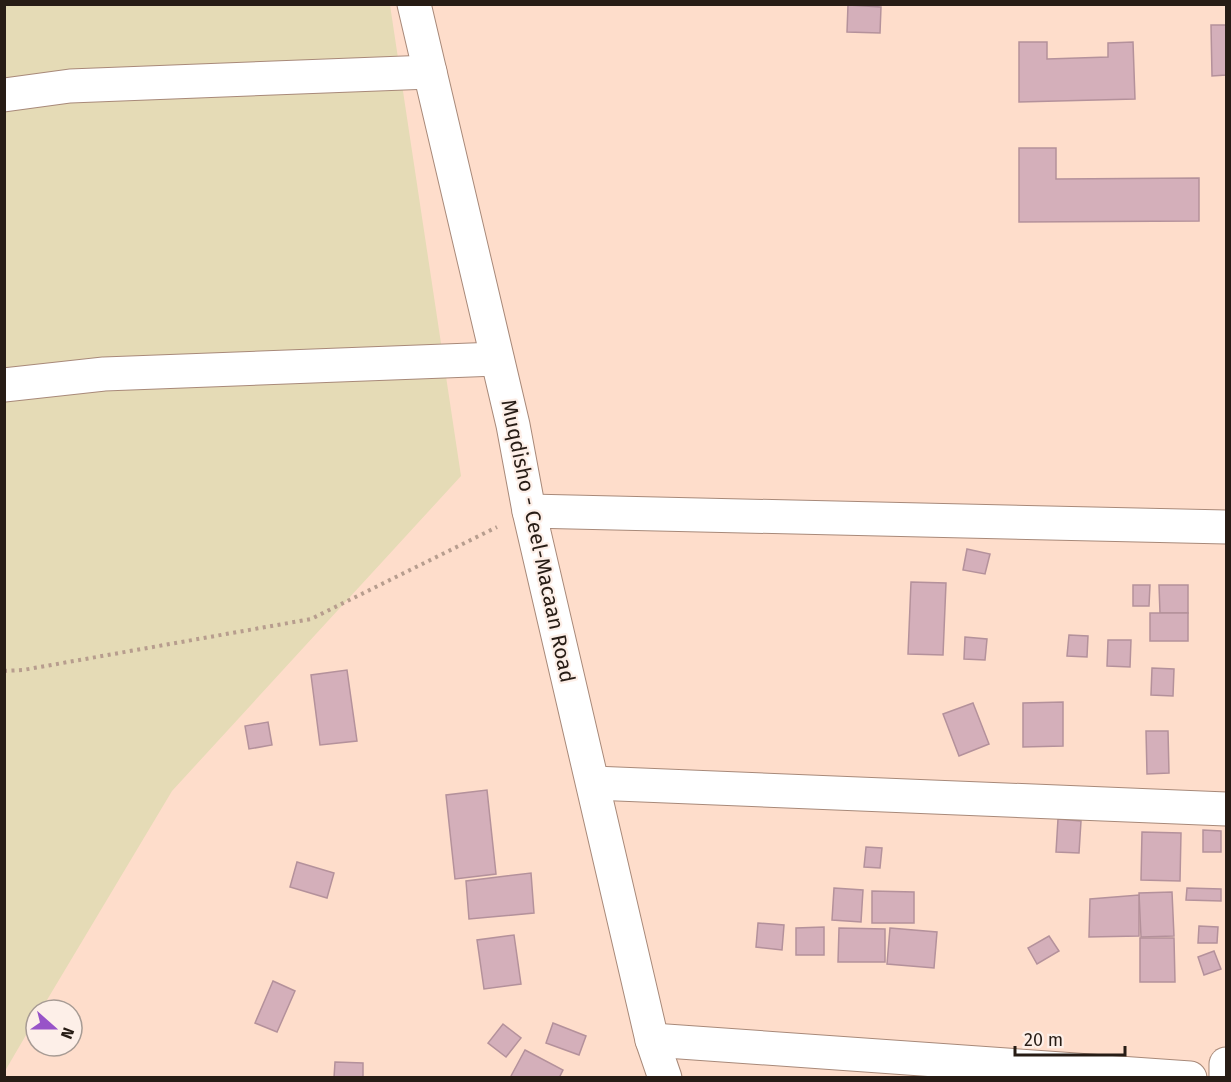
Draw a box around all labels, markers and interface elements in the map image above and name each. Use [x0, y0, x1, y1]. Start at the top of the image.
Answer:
street label: Muqdisho - Ceel-Macaan Road [495, 397, 581, 685]
north arrow [24, 998, 84, 1058]
scale bar [1015, 1019, 1124, 1057]
text: N [57, 1025, 78, 1042]
text: 20 m [1024, 1029, 1063, 1051]

